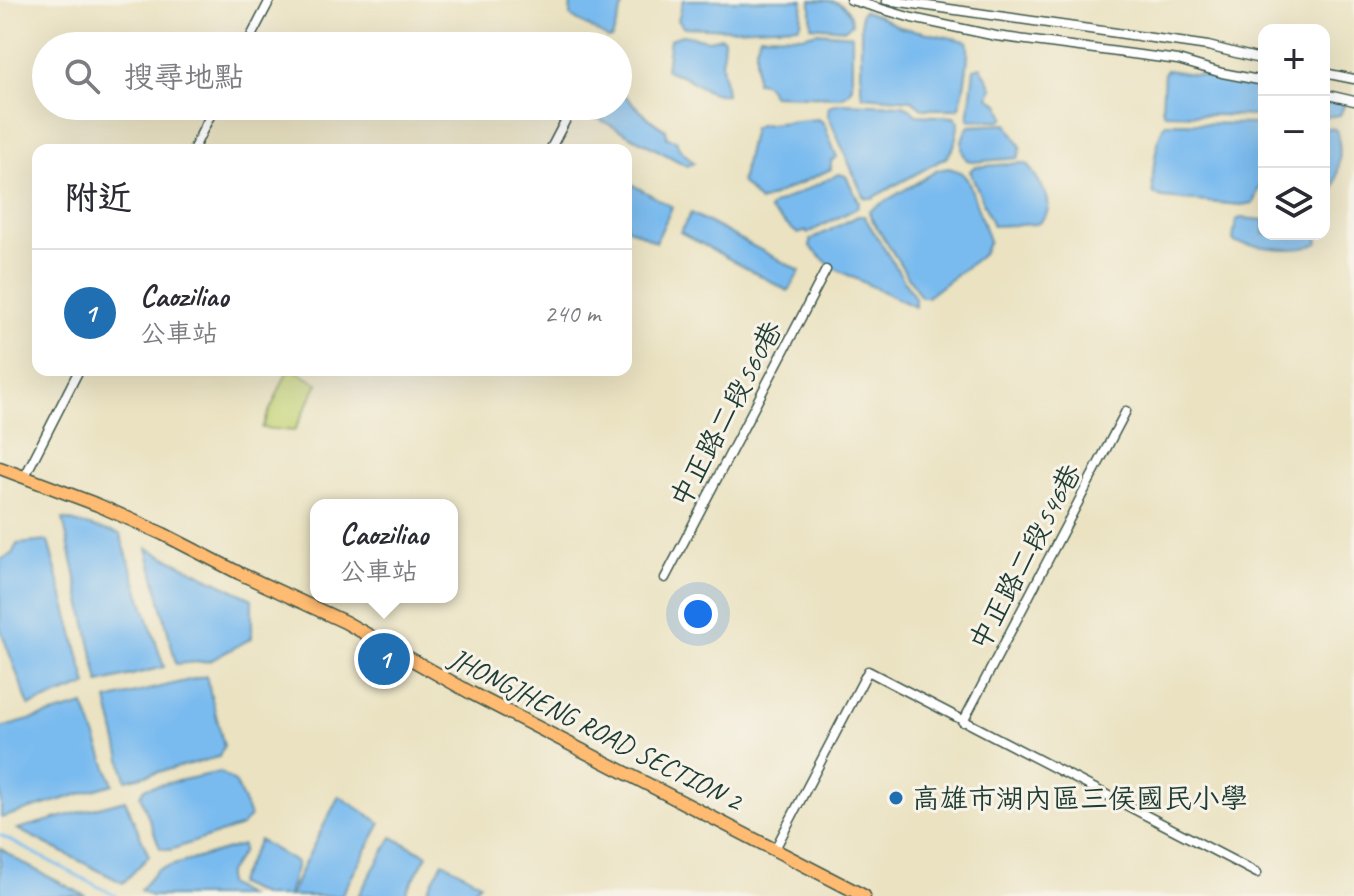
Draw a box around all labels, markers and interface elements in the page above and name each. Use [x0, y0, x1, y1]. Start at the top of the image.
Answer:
map controls [1258, 24, 1330, 240]
button: + [1258, 24, 1330, 96]
search box [32, 32, 632, 120]
icon: search [60, 54, 104, 98]
text: 搜尋地點 [124, 58, 244, 96]
button: − [1258, 96, 1330, 168]
button: layers [1258, 168, 1330, 240]
text: 附近 [64, 176, 132, 219]
text: Caoziliao [140, 277, 228, 315]
text: 1 [84, 297, 96, 330]
text: 240 m [544, 297, 600, 330]
street label: 中正路二段560巷 [662, 314, 790, 513]
text: 公車站 [140, 317, 218, 350]
street label: 中正路二段546巷 [961, 457, 1089, 656]
popup [310, 499, 458, 603]
text: Caoziliao [340, 515, 428, 553]
text: 公車站 [340, 555, 418, 588]
your location [678, 594, 718, 634]
pin: 1 [358, 629, 410, 689]
street label: JHONGJHENG ROAD SECTION 2 [442, 639, 750, 819]
place label: 高雄市湖內區三侯國民小學 [912, 781, 1248, 816]
marker: 高雄市湖內區三侯國民小學 [887, 789, 905, 807]

